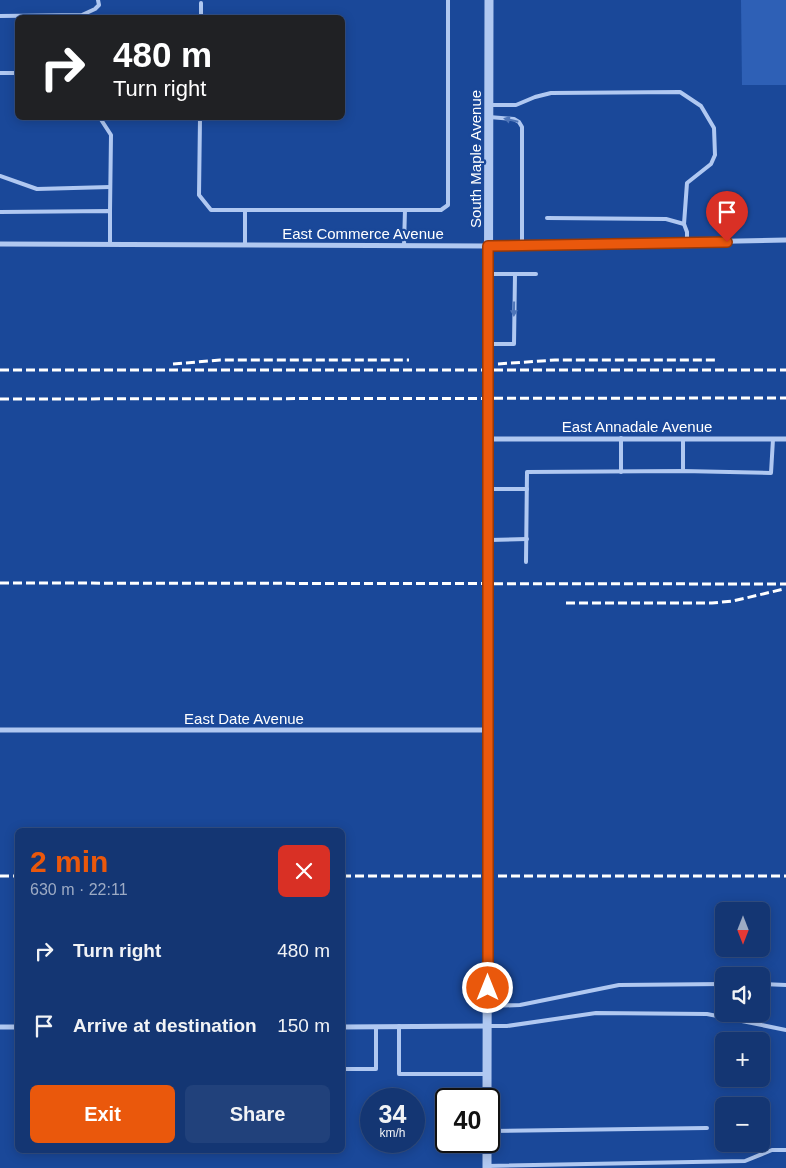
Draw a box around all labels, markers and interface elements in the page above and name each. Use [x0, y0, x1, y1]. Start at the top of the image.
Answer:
icon: right [30, 35, 95, 100]
text: 480 m [113, 35, 212, 74]
text: Turn right [113, 76, 206, 101]
street label: South Maple Avenue [467, 90, 484, 228]
one-way arrow [504, 116, 519, 124]
pin [706, 191, 748, 242]
icon: arrive [713, 198, 741, 226]
street label: East Commerce Avenue [282, 225, 444, 242]
one-way arrow [510, 301, 518, 317]
street label: East Annadale Avenue [562, 418, 712, 435]
street label: East Date Avenue [184, 710, 304, 727]
text: 2 min [30, 845, 108, 878]
button: close [278, 845, 330, 897]
text: 630 m · 22:11 [30, 881, 128, 898]
north arrow [715, 902, 770, 958]
map controls [715, 902, 770, 1152]
icon: right [30, 937, 58, 965]
text: Turn right [73, 940, 161, 961]
text: 480 m [277, 940, 330, 961]
position arrow [461, 961, 513, 1013]
button: sound [715, 967, 770, 1022]
icon: arrive [30, 1012, 58, 1040]
text: Arrive at destination [73, 1015, 257, 1036]
text: 150 m [277, 1015, 330, 1036]
button: + [715, 1032, 770, 1087]
button: Exit [30, 1085, 175, 1143]
button: Share [185, 1085, 330, 1143]
speed limit sign: 40 [435, 1088, 500, 1153]
button: − [715, 1097, 770, 1152]
text: 34 [379, 1100, 406, 1128]
text: km/h [379, 1126, 406, 1140]

